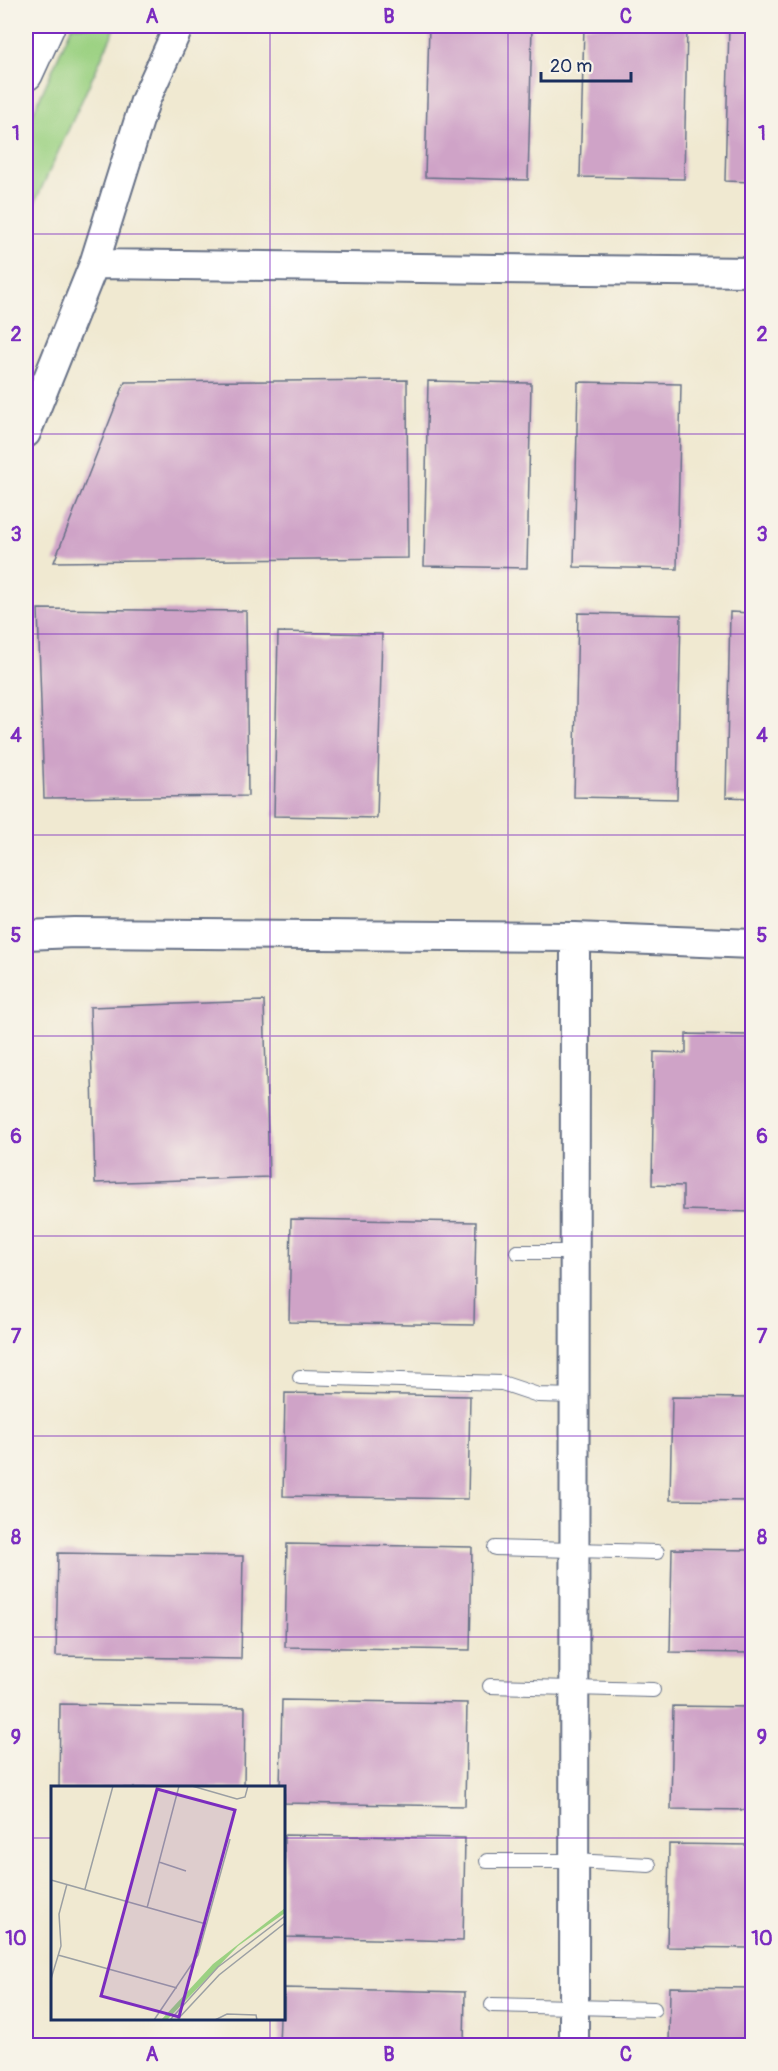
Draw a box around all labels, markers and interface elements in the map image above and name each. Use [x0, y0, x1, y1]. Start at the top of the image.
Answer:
text: A [146, 4, 159, 29]
text: B [383, 4, 395, 29]
text: C [620, 4, 632, 29]
scale bar [541, 45, 631, 83]
text: 20 m [550, 55, 592, 78]
text: 1 [12, 121, 20, 146]
text: 1 [758, 121, 766, 146]
text: 2 [10, 322, 22, 347]
text: 2 [756, 322, 768, 347]
text: 3 [10, 522, 22, 547]
text: 3 [756, 522, 768, 547]
text: 4 [10, 723, 22, 748]
text: 4 [756, 723, 768, 748]
text: 5 [11, 923, 22, 948]
text: 5 [757, 923, 768, 948]
text: 6 [10, 1124, 22, 1149]
text: 6 [756, 1124, 768, 1149]
text: 7 [11, 1324, 22, 1349]
text: 7 [757, 1324, 768, 1349]
text: 8 [11, 1525, 21, 1550]
text: 8 [757, 1525, 767, 1550]
text: 9 [11, 1725, 21, 1750]
text: 9 [757, 1725, 767, 1750]
inset map [51, 1786, 285, 2020]
text: 10 [5, 1926, 27, 1951]
text: 10 [751, 1926, 773, 1951]
text: A [146, 2042, 159, 2067]
text: B [383, 2042, 395, 2067]
text: C [620, 2042, 632, 2067]

